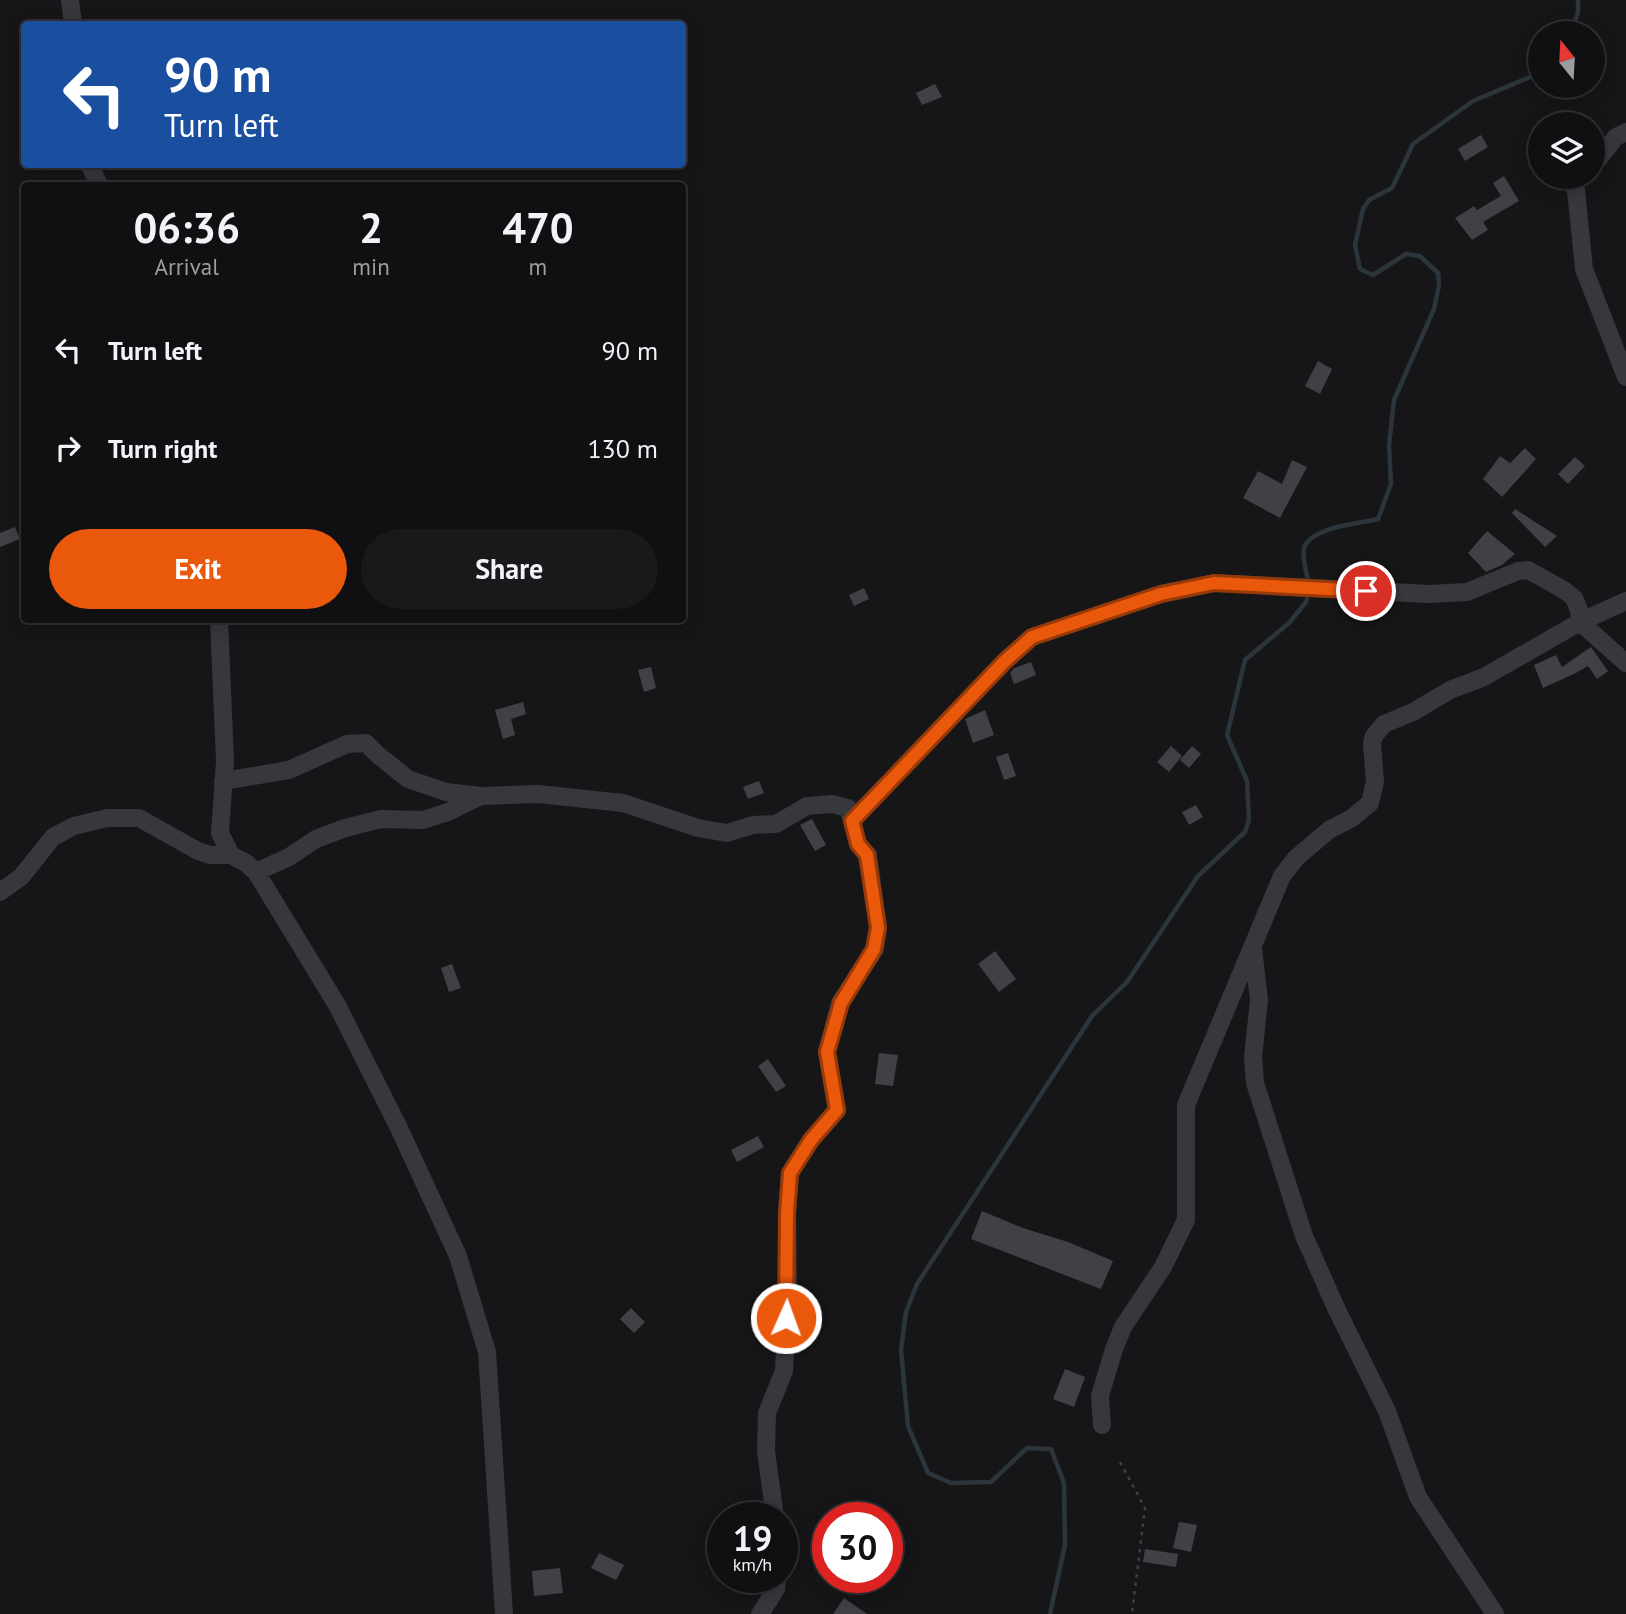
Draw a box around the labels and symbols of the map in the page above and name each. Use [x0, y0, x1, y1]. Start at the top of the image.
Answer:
north arrow [1528, 21, 1605, 98]
pin [1336, 561, 1396, 621]
position arrow [749, 1281, 823, 1355]
speed limit sign: 30 [812, 1502, 903, 1593]

